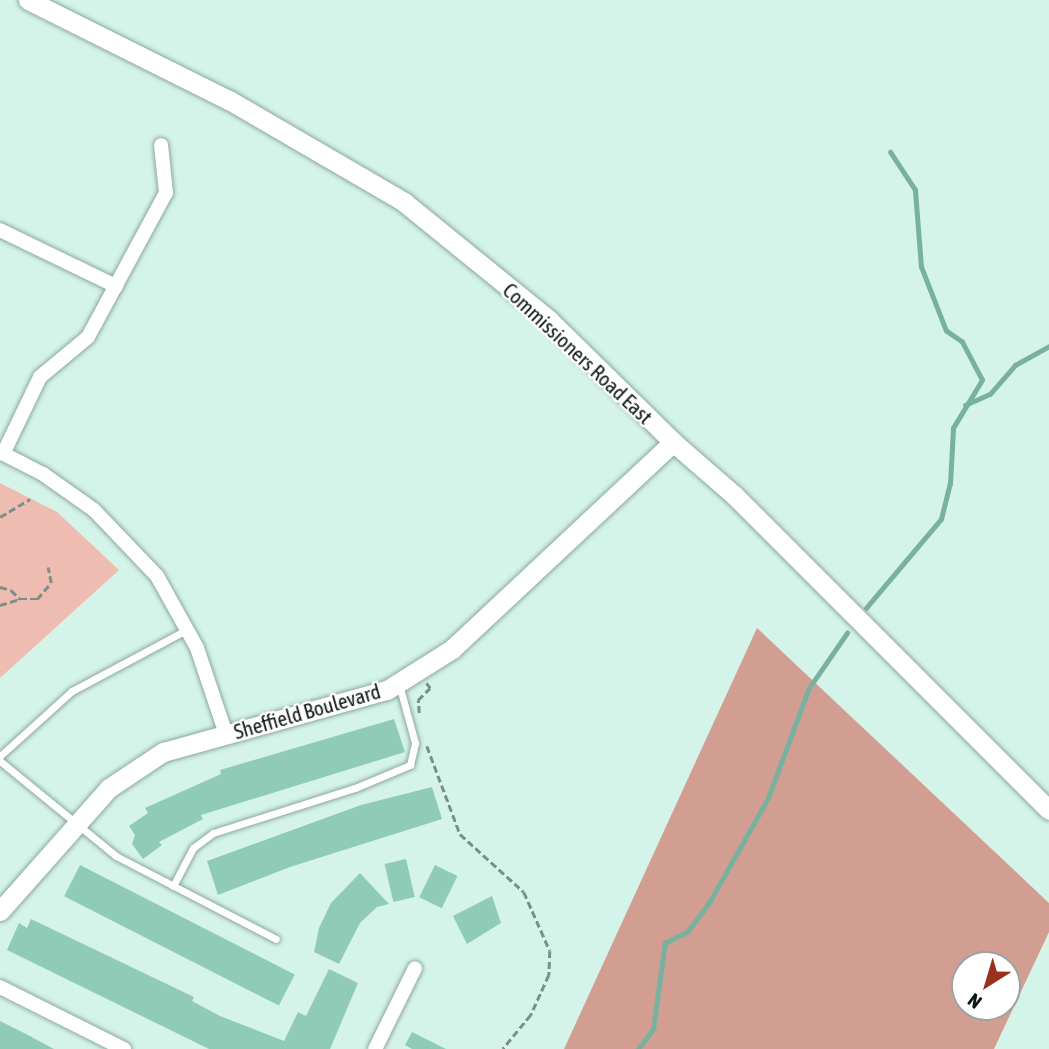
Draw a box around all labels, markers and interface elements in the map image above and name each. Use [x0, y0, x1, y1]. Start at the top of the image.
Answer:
street label: Commissioners Road East [498, 277, 658, 429]
street label: Sheffield Boulevard [231, 678, 383, 744]
north arrow [951, 951, 1021, 1021]
text: N [963, 989, 986, 1013]

